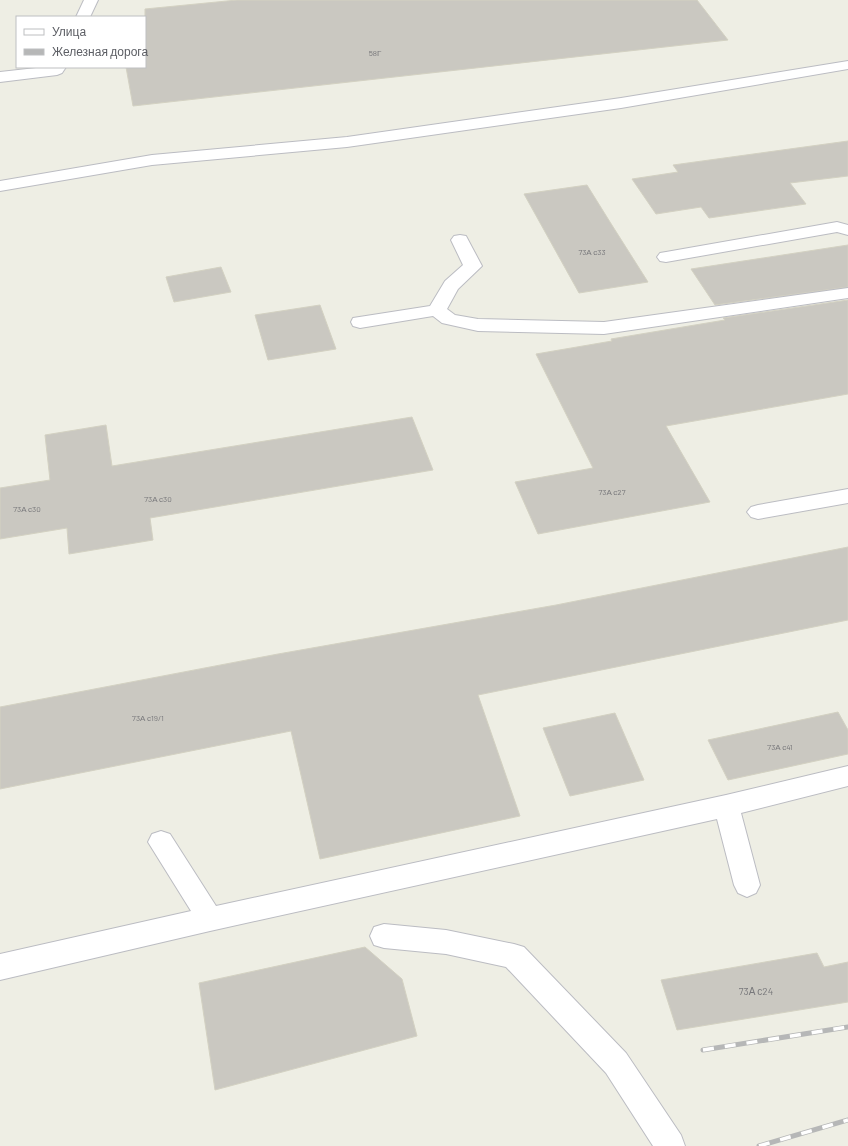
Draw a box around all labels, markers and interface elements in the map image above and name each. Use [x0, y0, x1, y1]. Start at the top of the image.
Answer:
legend [16, 16, 146, 68]
text: Улица [52, 24, 86, 39]
text: Железная дорога [52, 44, 148, 59]
house number: 58Г [369, 48, 382, 58]
house number: 73А с33 [578, 247, 606, 257]
house number: 73А с27 [599, 487, 626, 497]
house number: 73А с30 [144, 494, 172, 504]
house number: 73А с30 [13, 504, 41, 514]
house number: 73А с19/1 [132, 713, 164, 723]
house number: 73А с41 [767, 742, 793, 752]
house number: 73А с24 [739, 985, 773, 997]

